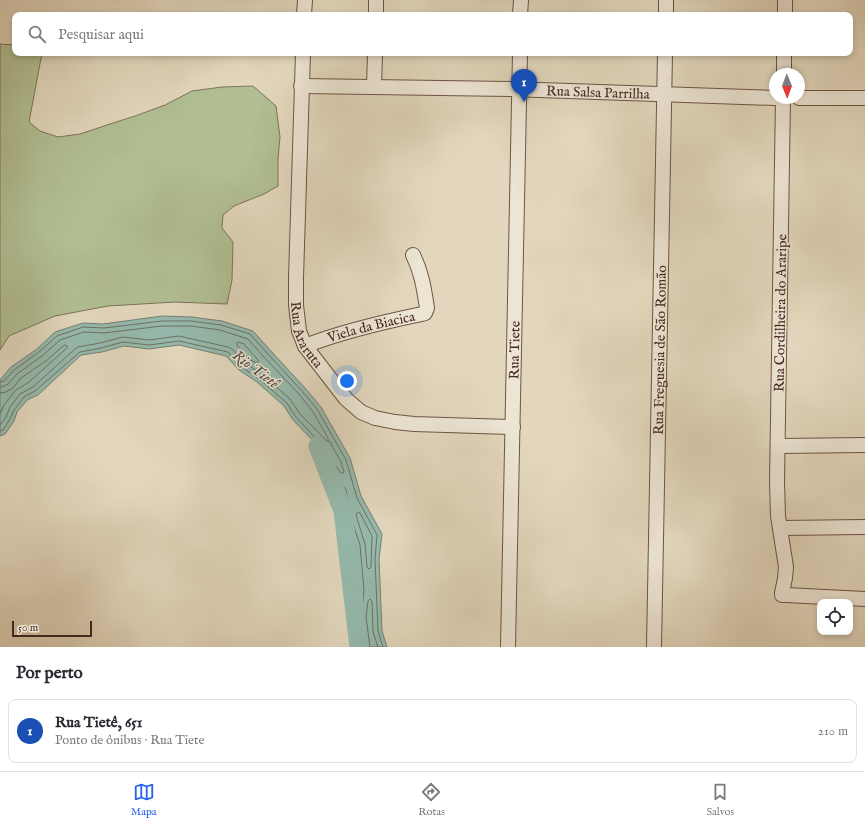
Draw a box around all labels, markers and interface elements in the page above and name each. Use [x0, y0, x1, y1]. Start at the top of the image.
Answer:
search box [12, 12, 853, 56]
icon: search [26, 23, 48, 45]
text: Pesquisar aqui [58, 25, 144, 44]
north arrow [769, 68, 805, 104]
pin: 1 [511, 69, 537, 102]
street label: Rua Salsa Parrilha [546, 82, 651, 104]
street label: Rua Cordilheira do Araripe [771, 233, 791, 392]
street label: Rua Freguesia de São Romão [650, 265, 671, 435]
street label: Rua Araruta [286, 301, 327, 373]
street label: Viela da Biacica [324, 308, 418, 348]
street label: Rua Tiete [505, 320, 525, 380]
water label: Rio Tietê [229, 346, 283, 394]
your location [337, 371, 357, 391]
map controls [817, 599, 853, 635]
button: locate [817, 599, 853, 635]
scale bar [12, 619, 92, 638]
text: 50 m [18, 621, 38, 635]
text: Por perto [16, 663, 83, 684]
text: Rua Tietê, 651 [55, 713, 142, 732]
text: 1 [28, 723, 32, 740]
text: 210 m [818, 723, 848, 740]
text: Ponto de ônibus · Rua Tiete [55, 732, 204, 749]
tab: Mapa [131, 781, 157, 819]
tab: Rotas [418, 781, 445, 819]
tab: Salvos [706, 781, 734, 819]

